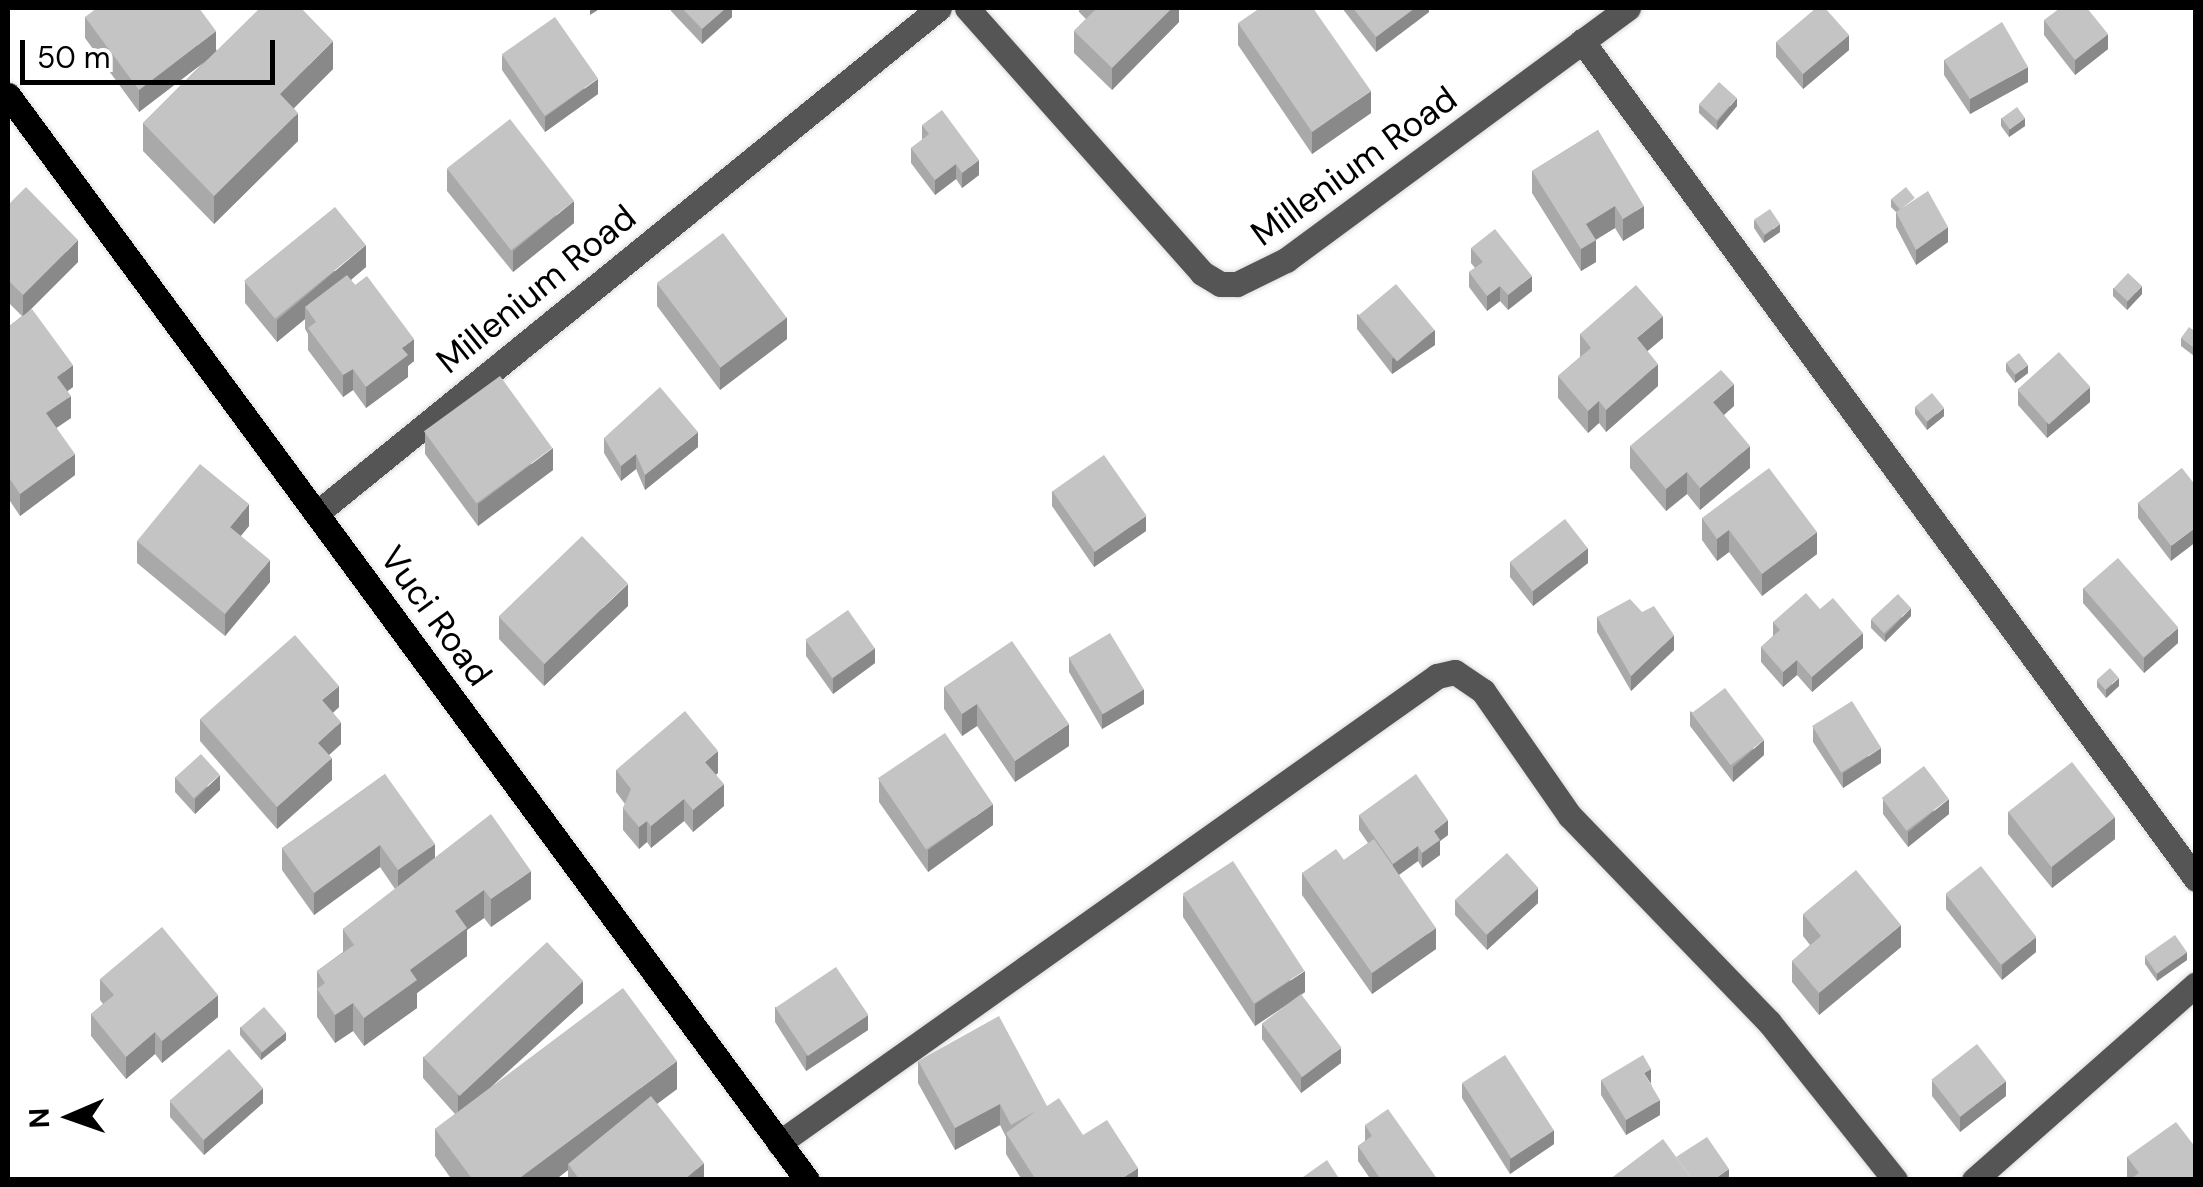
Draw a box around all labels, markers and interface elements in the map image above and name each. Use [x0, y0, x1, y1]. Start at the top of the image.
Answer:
scale bar [25, 20, 280, 82]
text: 50 m [37, 38, 111, 77]
street label: Millenium Road [1243, 77, 1465, 255]
street label: Millenium Road [428, 196, 644, 382]
street label: Vuci Road [371, 538, 501, 694]
north arrow [20, 1067, 120, 1167]
text: N [21, 1107, 58, 1129]

